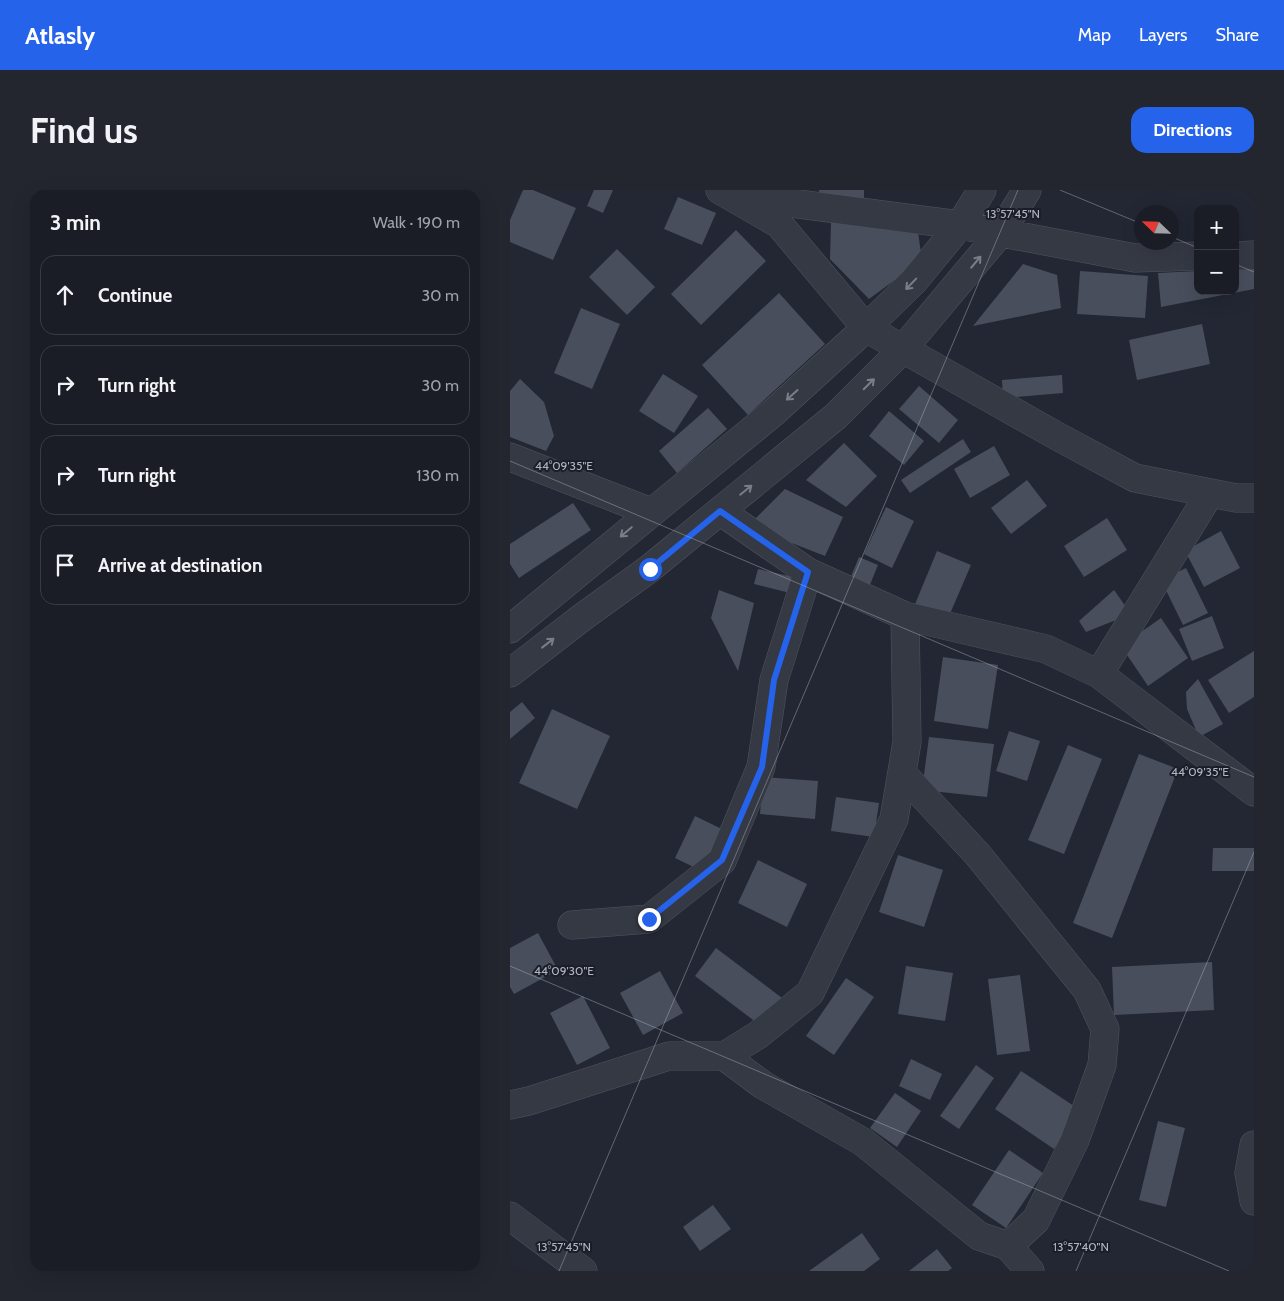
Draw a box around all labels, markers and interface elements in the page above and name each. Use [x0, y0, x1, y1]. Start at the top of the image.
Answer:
text: Atlasly [25, 21, 95, 50]
text: Map [1078, 24, 1111, 46]
text: Layers [1139, 24, 1188, 46]
text: Share [1216, 24, 1259, 46]
button: Directions [1131, 107, 1254, 153]
text: Find us [30, 109, 138, 152]
north arrow [1134, 205, 1179, 250]
map controls [1194, 205, 1239, 295]
button: + [1194, 205, 1239, 250]
text: 13°57'45"N [986, 206, 1040, 221]
text: 3 min [50, 210, 101, 235]
text: Walk · 190 m [373, 213, 460, 232]
button: − [1194, 250, 1239, 295]
one-way arrow [970, 256, 981, 269]
one-way arrow [904, 278, 917, 290]
icon: ahead [51, 281, 79, 309]
text: Continue [98, 284, 172, 307]
text: 30 m [422, 286, 459, 305]
icon: right [51, 371, 79, 399]
text: Turn right [98, 374, 176, 397]
text: 30 m [422, 376, 459, 395]
one-way arrow [862, 378, 875, 390]
one-way arrow [786, 390, 799, 401]
text: 44°09'35"E [535, 458, 593, 473]
icon: right [51, 461, 79, 489]
text: Turn right [98, 464, 176, 487]
text: 130 m [416, 466, 459, 485]
one-way arrow [739, 484, 752, 495]
one-way arrow [620, 527, 633, 538]
icon: arrive [51, 551, 79, 579]
text: Arrive at destination [98, 554, 262, 577]
route start [639, 558, 662, 581]
one-way arrow [542, 638, 555, 649]
text: 44°09'35"E [1171, 764, 1229, 779]
route end [638, 908, 661, 931]
text: 44°09'30"E [534, 963, 594, 978]
text: 13°57'45"N [537, 1239, 591, 1254]
text: 13°57'40"N [1053, 1239, 1109, 1254]

